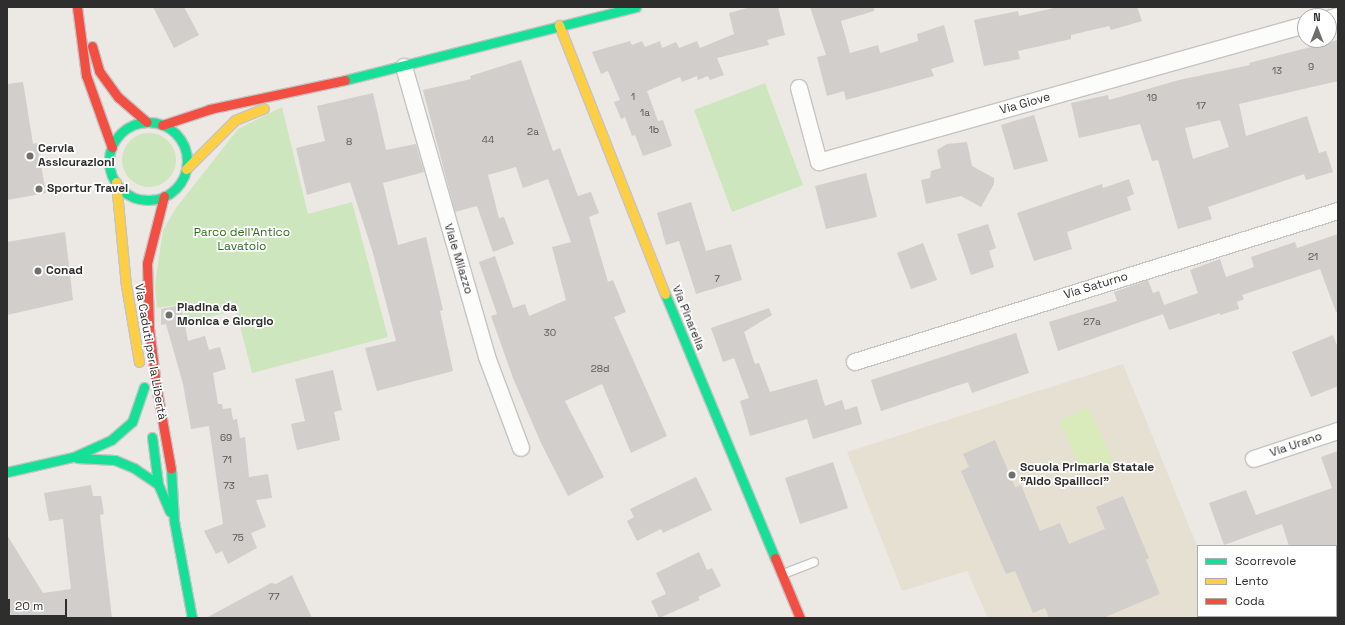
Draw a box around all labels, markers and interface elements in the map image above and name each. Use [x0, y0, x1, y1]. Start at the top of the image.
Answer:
north arrow [1297, 8, 1337, 48]
text: N [1313, 10, 1321, 24]
house number: 9 [1308, 61, 1314, 73]
house number: 13 [1272, 65, 1282, 77]
street label: Via Giove [998, 90, 1052, 118]
house number: 1 [631, 91, 635, 103]
house number: 19 [1147, 92, 1157, 104]
house number: 17 [1196, 100, 1206, 112]
house number: 1a [640, 107, 650, 119]
house number: 1b [649, 124, 659, 136]
house number: 2a [527, 126, 539, 138]
house number: 44 [482, 134, 494, 146]
house number: 8 [346, 136, 352, 148]
place label: Cervia Assicurazioni [38, 142, 115, 170]
marker: Cervia Assicurazioni [25, 151, 35, 161]
place label: Sportur Travel [47, 182, 129, 196]
marker: Sportur Travel [34, 184, 44, 194]
street label: Viale Milazzo [440, 222, 476, 296]
park label: Parco dell'Antico Lavatoio [194, 226, 290, 254]
house number: 21 [1308, 251, 1318, 263]
place label: Conad [46, 264, 83, 278]
marker: Conad [33, 266, 43, 276]
street label: Via Saturno [1062, 269, 1130, 303]
house number: 7 [714, 273, 720, 285]
street label: Via Caduti per la Libertà [131, 283, 169, 421]
street label: Via Pinarella [668, 283, 708, 353]
place label: Piadina da Monica e Giorgio [177, 301, 274, 329]
marker: Piadina da Monica e Giorgio [164, 310, 174, 320]
house number: 27a [1083, 316, 1101, 328]
house number: 30 [544, 327, 556, 339]
house number: 28d [591, 363, 609, 375]
street label: Via Urano [1268, 429, 1324, 461]
house number: 69 [220, 432, 232, 444]
house number: 71 [222, 454, 232, 466]
place label: Scuola Primaria Statale "Aldo Spallicci" [1020, 461, 1154, 489]
marker: Scuola Primaria Statale "Aldo Spallicci" [1007, 470, 1017, 480]
house number: 73 [223, 480, 235, 492]
house number: 75 [232, 532, 244, 544]
legend [1197, 545, 1337, 617]
text: Scorrevole [1235, 553, 1296, 569]
text: Lento [1235, 573, 1269, 589]
scale bar [10, 591, 69, 617]
house number: 77 [268, 591, 280, 603]
text: Coda [1235, 593, 1265, 609]
text: 20 m [15, 598, 43, 614]

